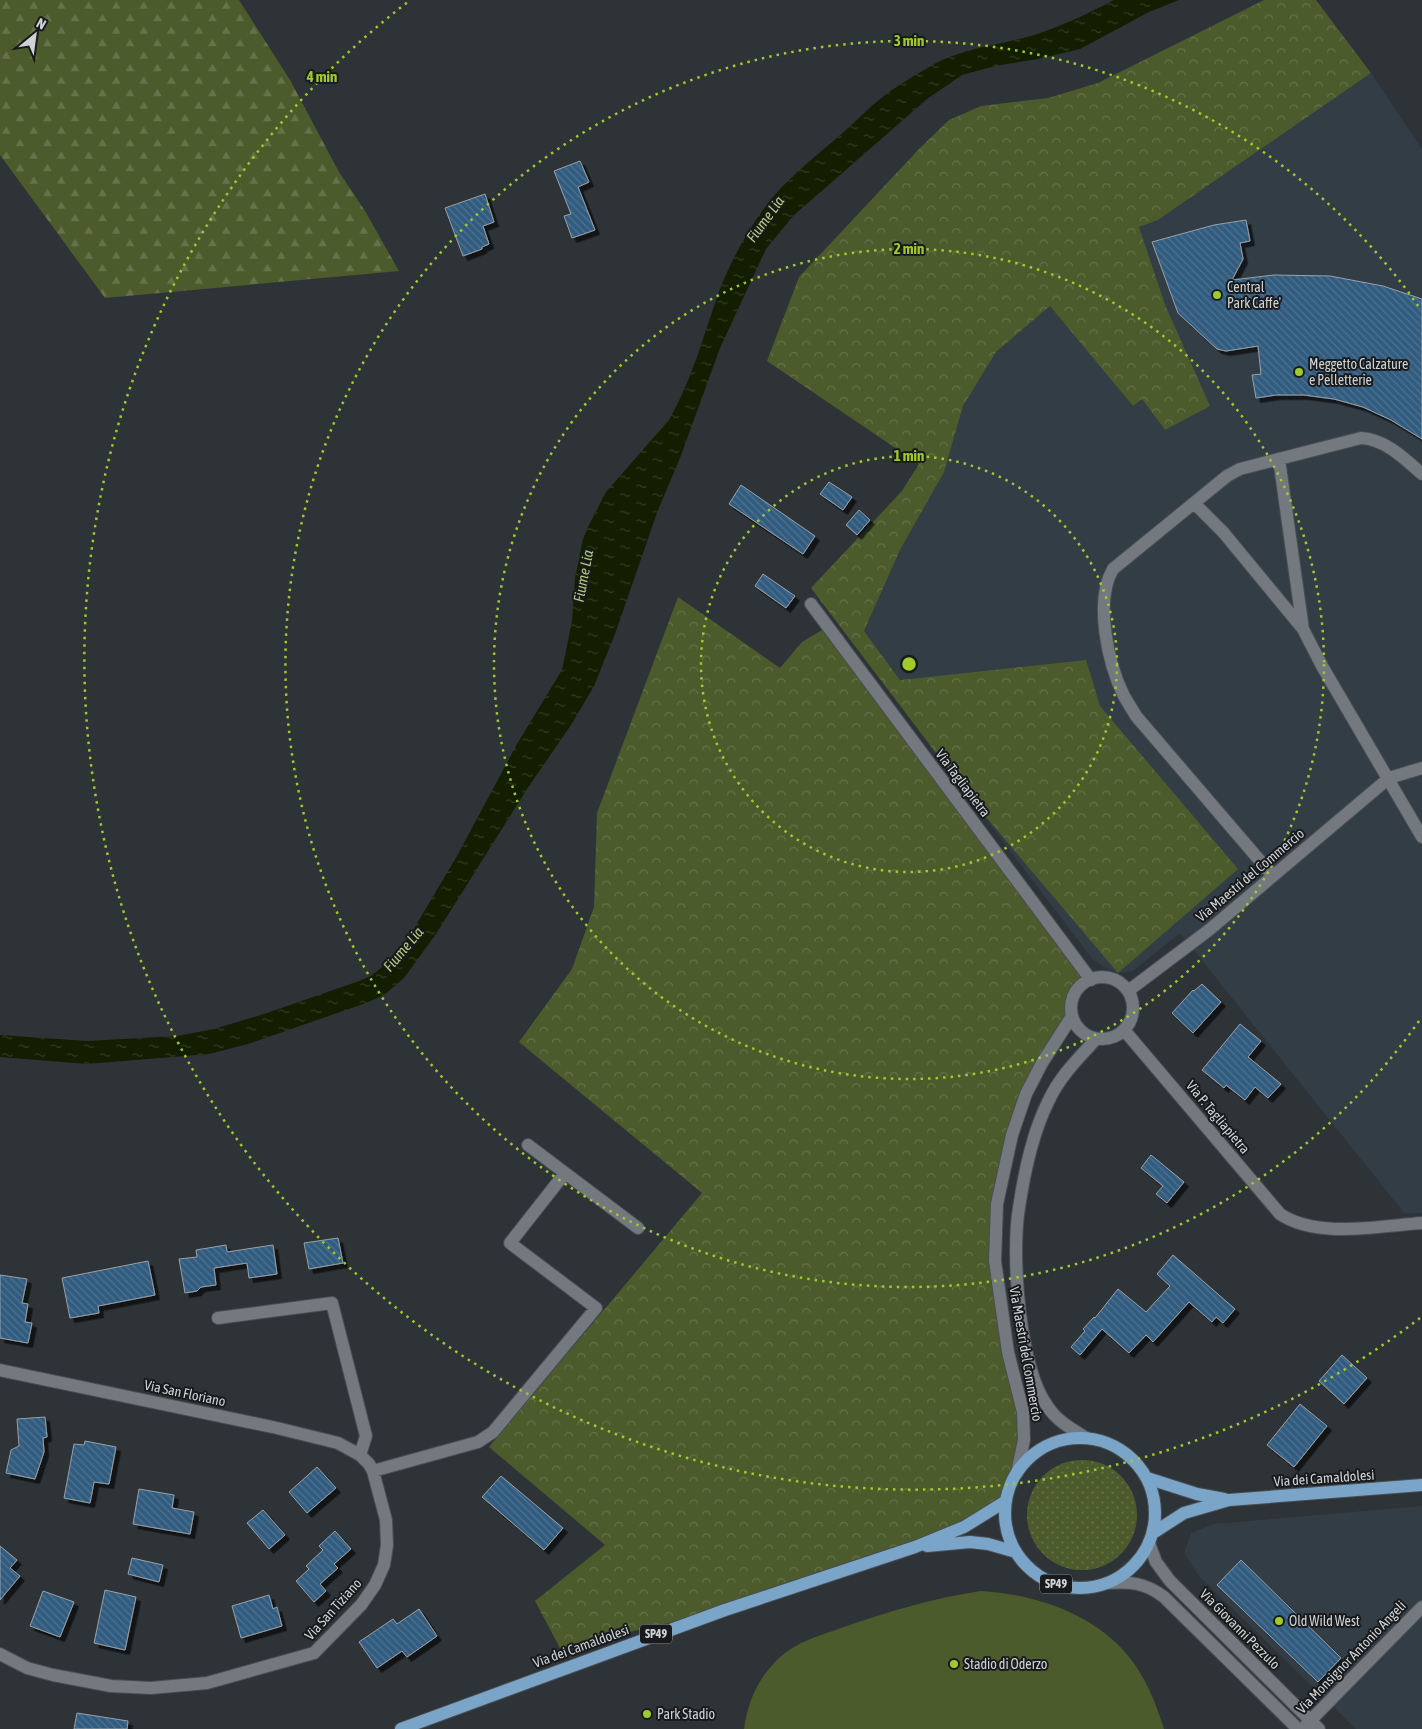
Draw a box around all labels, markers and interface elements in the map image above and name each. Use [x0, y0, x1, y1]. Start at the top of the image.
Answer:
north arrow [10, 10, 60, 60]
text: N [34, 15, 49, 33]
text: 3 min [894, 32, 924, 49]
text: 4 min [306, 68, 337, 85]
water label: Fiume Lia [743, 193, 787, 245]
text: 2 min [894, 240, 924, 257]
place label: Central Park Caffe' [1227, 279, 1281, 311]
marker: Central Park Caffe' [1211, 289, 1223, 301]
place label: Meggetto Calzature e Pelletterie [1309, 356, 1408, 388]
marker: Meggetto Calzature e Pelletterie [1293, 366, 1305, 378]
text: 1 min [894, 447, 924, 464]
water label: Fiume Lia [570, 549, 596, 603]
centre of rings [900, 655, 918, 673]
street label: Via Tagliapietra [932, 746, 994, 820]
street label: Via Maestri del Commercio [1193, 825, 1307, 925]
water label: Fiume Lia [380, 923, 426, 975]
street label: Via P. Tagliapietra [1183, 1077, 1253, 1157]
street label: Via Maestri del Commercio [1006, 1286, 1046, 1422]
street label: Via San Floriano [143, 1377, 227, 1409]
street label: Via dei Camaldolesi [1273, 1466, 1375, 1490]
street label: Via San Tiziano [301, 1575, 365, 1643]
road number: SP49 [1040, 1575, 1072, 1594]
street label: Via Giovanni Pezzulo [1197, 1586, 1283, 1672]
street label: Via Monsignor Antonio Angeli [1293, 1597, 1409, 1717]
place label: Old Wild West [1289, 1613, 1360, 1629]
marker: Old Wild West [1273, 1615, 1285, 1627]
street label: Via dei Camaldolesi [531, 1621, 631, 1671]
road number: SP49 [640, 1625, 672, 1644]
place label: Stadio di Oderzo [964, 1656, 1047, 1672]
marker: Stadio di Oderzo [948, 1658, 960, 1670]
place label: Park Stadio [657, 1706, 715, 1722]
marker: Park Stadio [641, 1708, 653, 1720]

